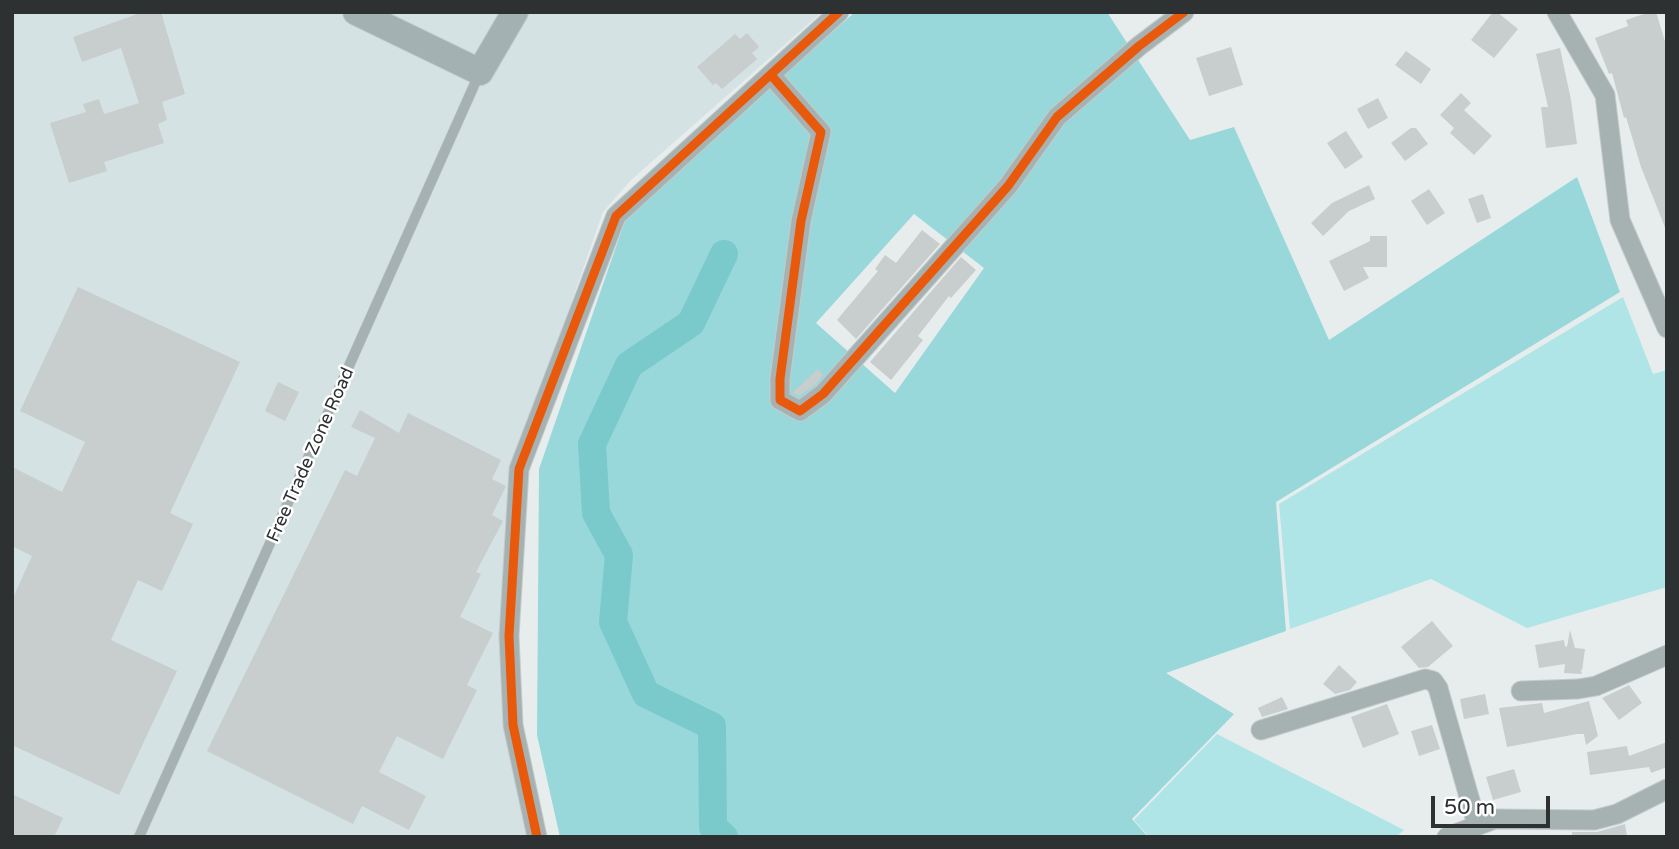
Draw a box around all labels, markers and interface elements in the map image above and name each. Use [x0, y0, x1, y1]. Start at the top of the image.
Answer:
street label: Free Trade Zone Road [263, 364, 359, 546]
scale bar [1434, 782, 1553, 826]
text: 50 m [1444, 795, 1495, 820]

